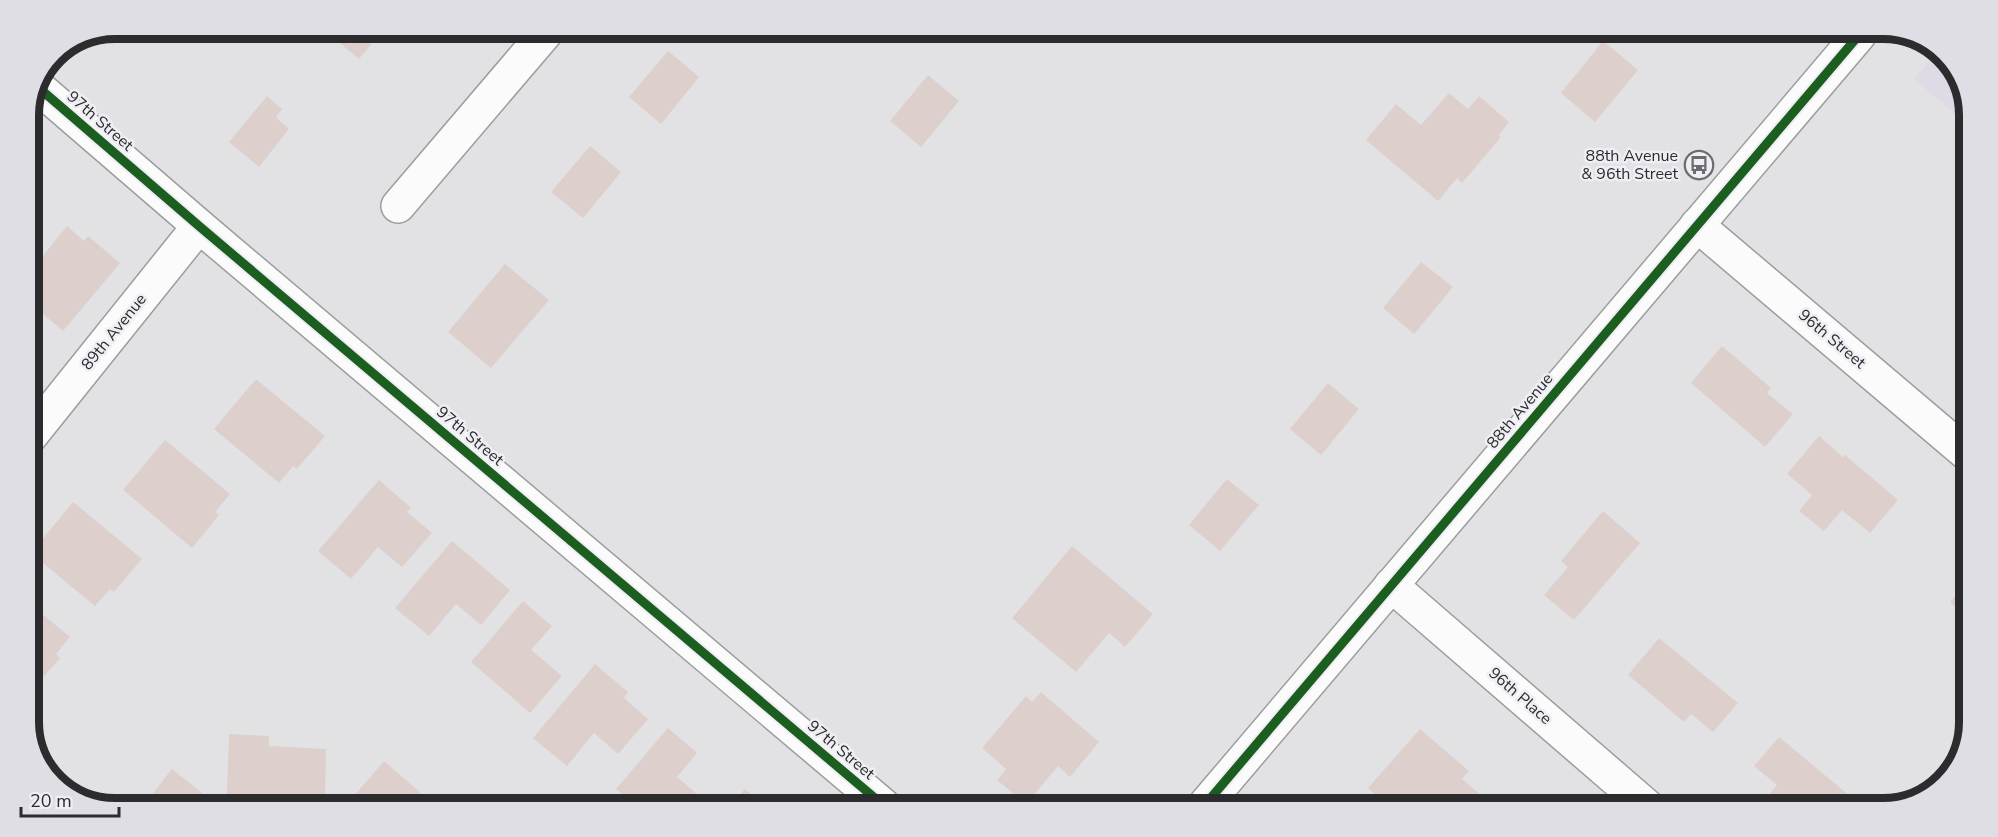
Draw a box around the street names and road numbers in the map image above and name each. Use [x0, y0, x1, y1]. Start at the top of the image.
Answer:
street label: 97th Street [62, 86, 138, 156]
street label: 89th Avenue [76, 289, 152, 375]
street label: 96th Street [1794, 304, 1871, 374]
street label: 88th Avenue [1482, 369, 1558, 453]
street label: 97th Street [432, 401, 509, 471]
street label: 96th Place [1484, 662, 1556, 730]
street label: 97th Street [803, 715, 880, 785]

